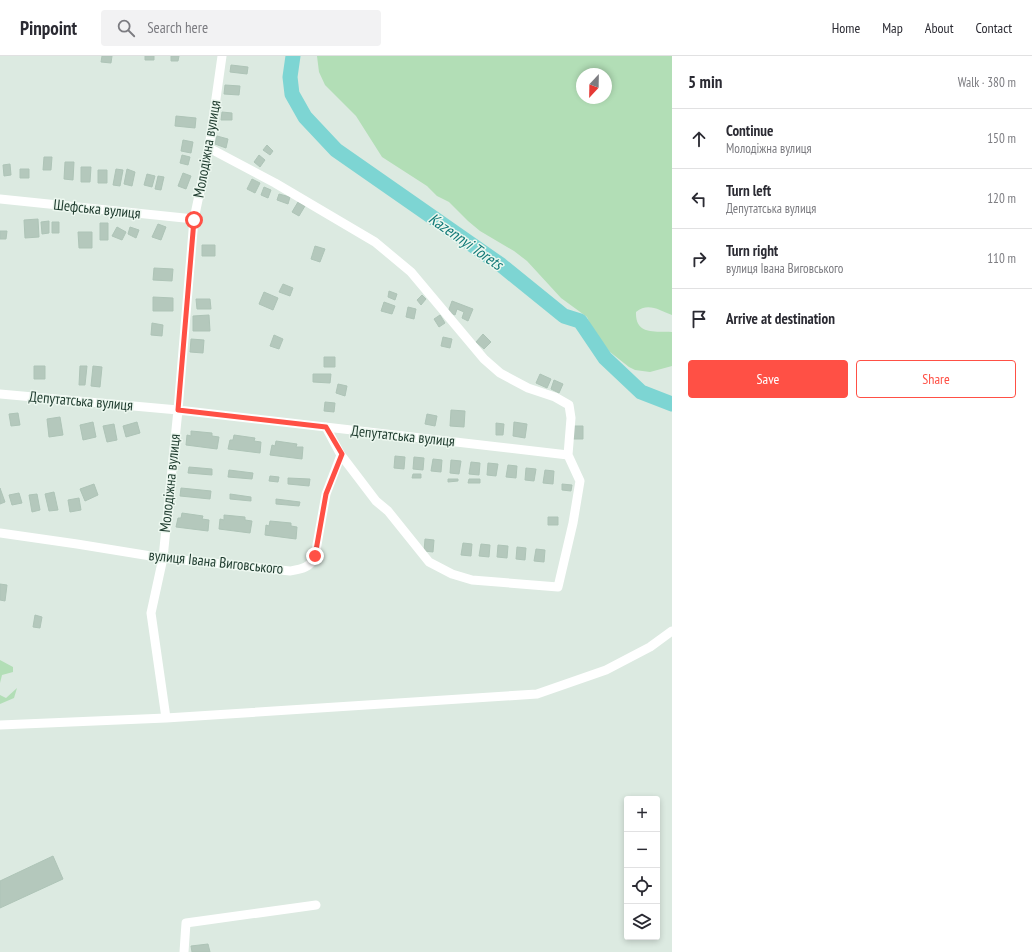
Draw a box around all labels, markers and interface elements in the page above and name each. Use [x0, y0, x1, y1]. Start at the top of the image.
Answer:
search box [101, 10, 381, 46]
text: Pinpoint [20, 16, 77, 40]
icon: search [115, 17, 137, 39]
text: Search here [147, 18, 208, 37]
text: Home [832, 19, 860, 37]
text: Map [882, 19, 903, 37]
text: About [925, 19, 954, 37]
text: Contact [976, 19, 1012, 37]
north arrow [576, 68, 612, 104]
text: 5 min [688, 71, 722, 93]
text: Walk · 380 m [958, 74, 1016, 91]
street label: Молодіжна вулиця [189, 98, 224, 199]
text: Continue [726, 121, 773, 140]
icon: ahead [688, 128, 710, 150]
text: 150 m [987, 130, 1016, 147]
text: Молодіжна вулиця [726, 140, 812, 157]
text: Turn left [726, 181, 771, 200]
icon: left [688, 188, 710, 210]
text: 120 m [987, 190, 1016, 207]
street label: Шефська вулиця [53, 194, 142, 223]
text: Депутатська вулиця [726, 200, 816, 217]
water label: Kazennyi Torets [425, 208, 508, 275]
route start [185, 211, 203, 229]
text: Turn right [726, 241, 778, 260]
icon: right [688, 248, 710, 270]
text: 110 m [987, 250, 1016, 267]
text: вулиця Івана Виговського [726, 260, 843, 277]
icon: arrive [688, 308, 710, 330]
text: Arrive at destination [726, 309, 835, 328]
button: Save [688, 360, 848, 398]
button: Share [856, 360, 1016, 398]
street label: Депутатська вулиця [28, 386, 134, 415]
street label: Депутатська вулиця [350, 421, 456, 450]
street label: Молодіжна вулиця [155, 433, 184, 533]
street label: вулиця Івана Виговського [148, 545, 284, 578]
route end [306, 547, 324, 565]
map controls [624, 796, 660, 940]
button: + [624, 796, 660, 832]
button: − [624, 832, 660, 868]
button: locate [624, 868, 660, 904]
button: layers [624, 904, 660, 940]

